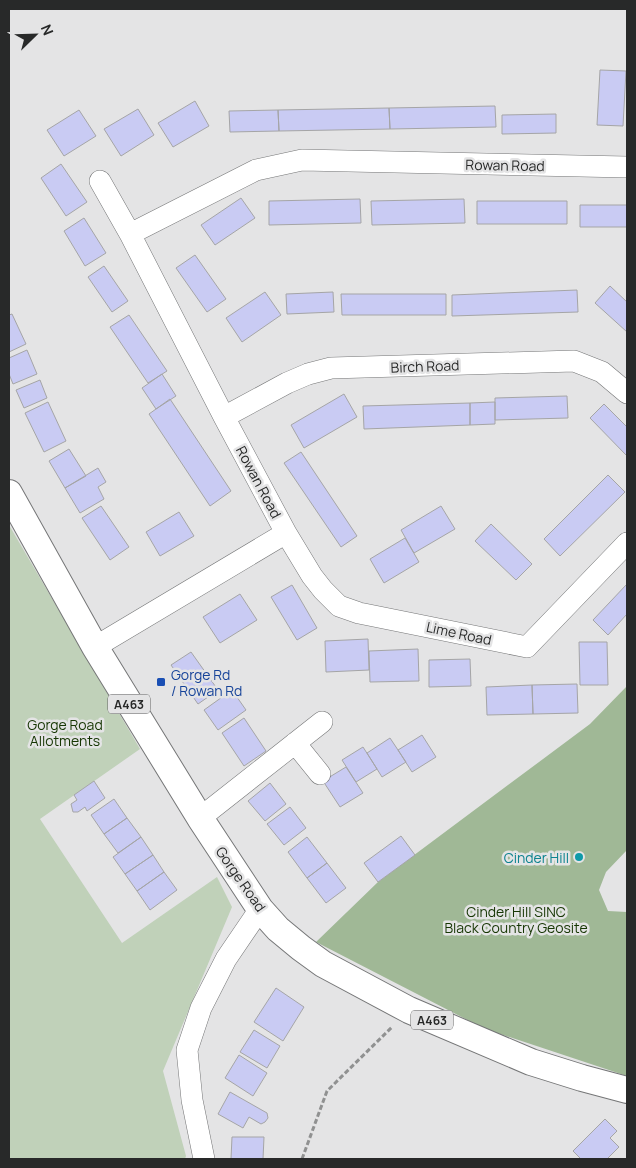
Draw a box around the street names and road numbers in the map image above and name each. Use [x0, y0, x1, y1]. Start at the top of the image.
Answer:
street label: Rowan Road [465, 155, 545, 175]
street label: Birch Road [390, 355, 460, 377]
street label: Rowan Road [232, 443, 286, 521]
street label: Lime Road [425, 617, 493, 649]
road number: A463 [108, 694, 150, 714]
street label: Gorge Road [212, 843, 270, 915]
road number: A463 [411, 1010, 453, 1030]

